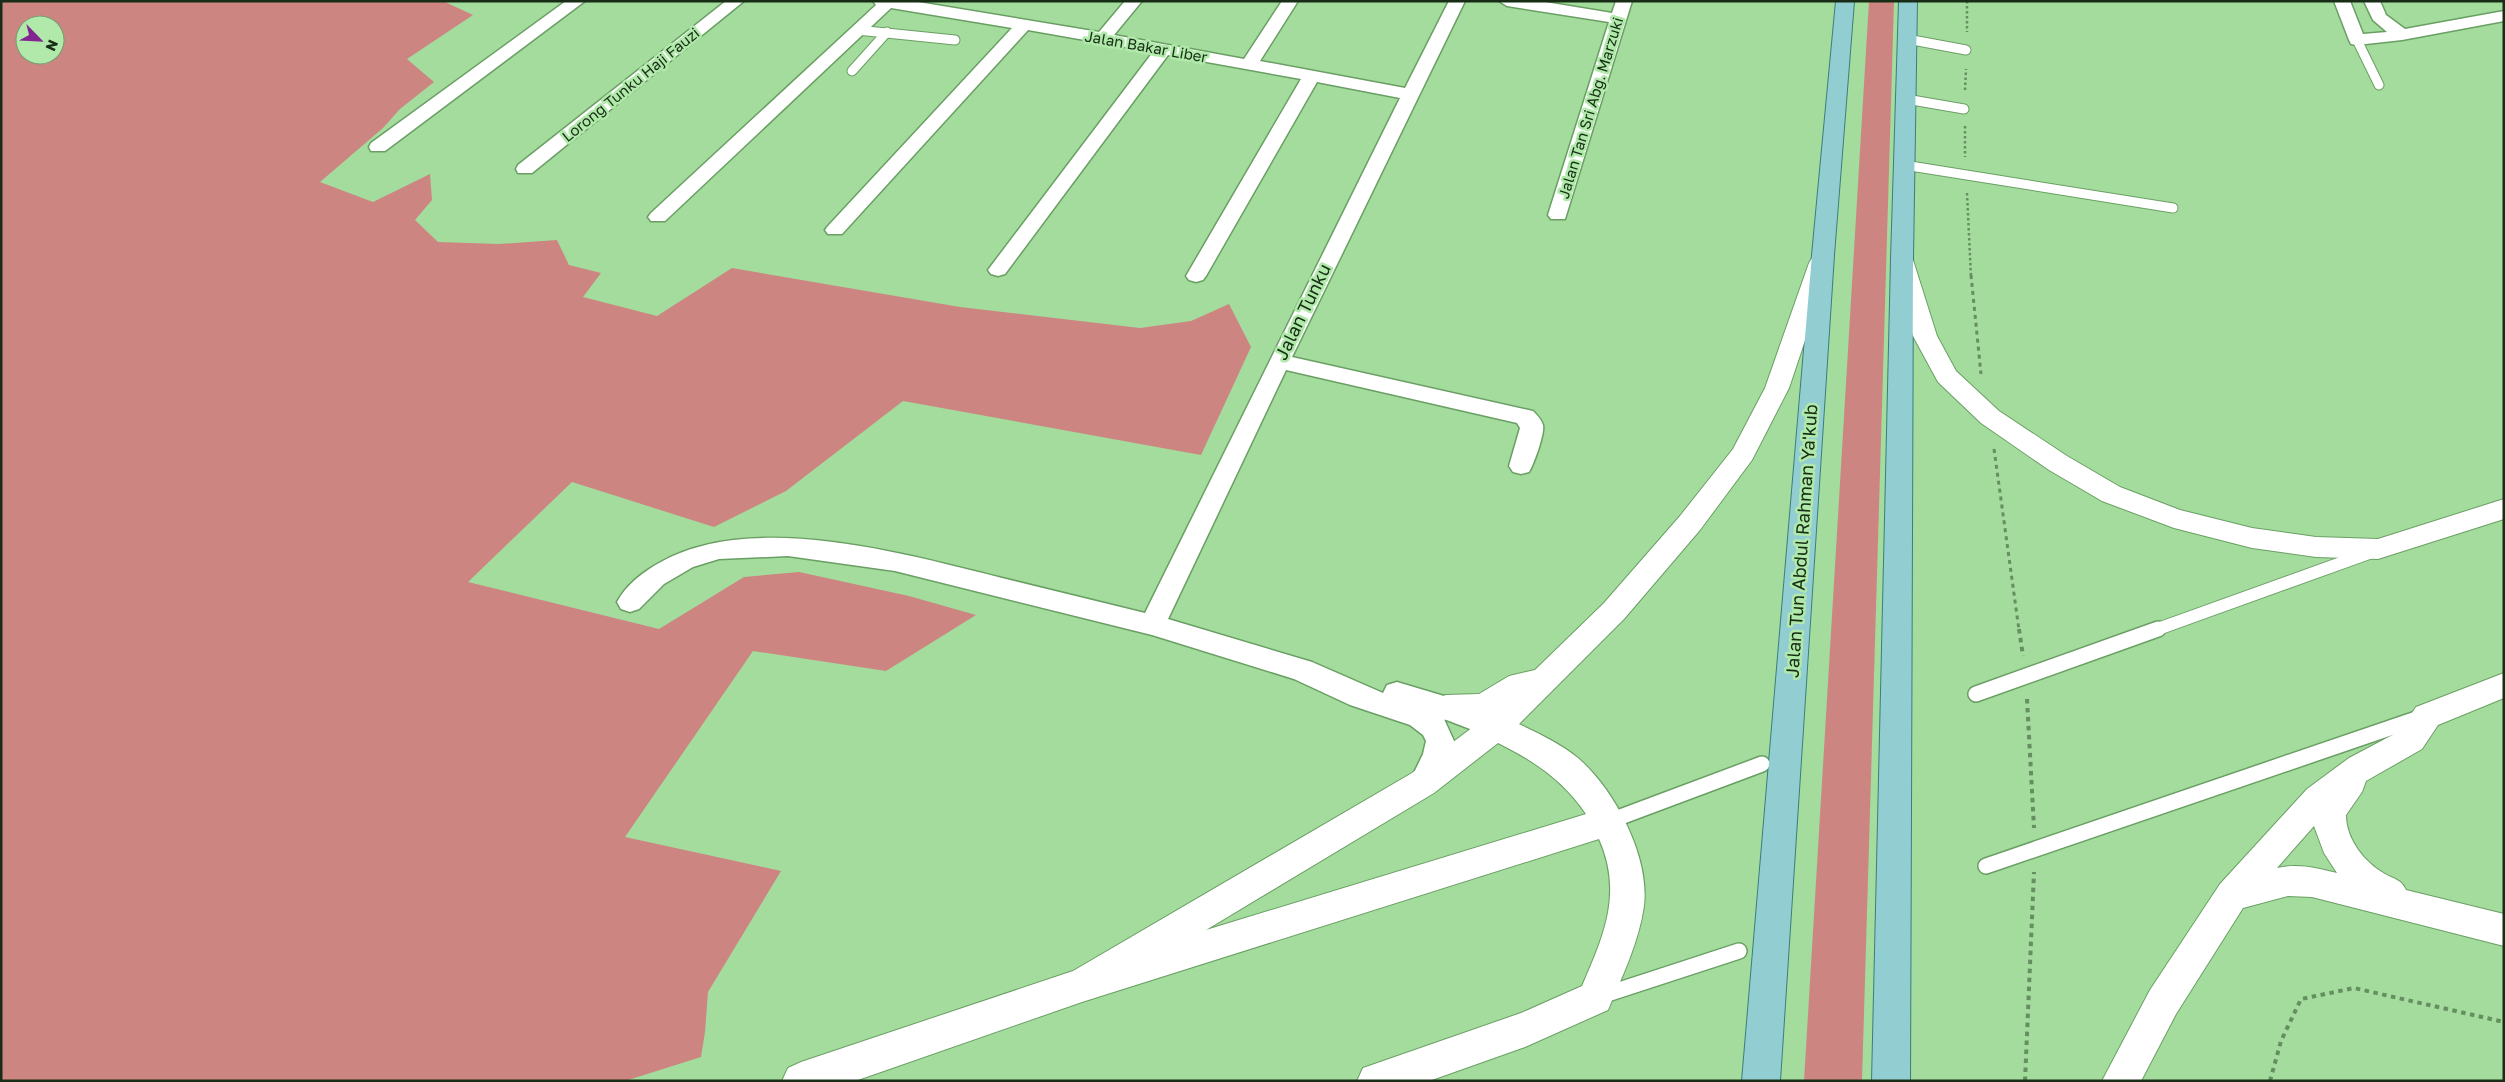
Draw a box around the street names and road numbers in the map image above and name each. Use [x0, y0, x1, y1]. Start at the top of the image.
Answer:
street label: Jalan Tan Sri Abg. Marzuki [1554, 15, 1626, 201]
street label: Lorong Tunku Haji Fauzi [558, 23, 703, 145]
street label: Jalan Bakar Liber [1083, 26, 1209, 66]
street label: Jalan Tunku [1269, 260, 1335, 363]
street label: Jalan Tun Abdul Rahman Ya'kub [1780, 403, 1822, 678]

